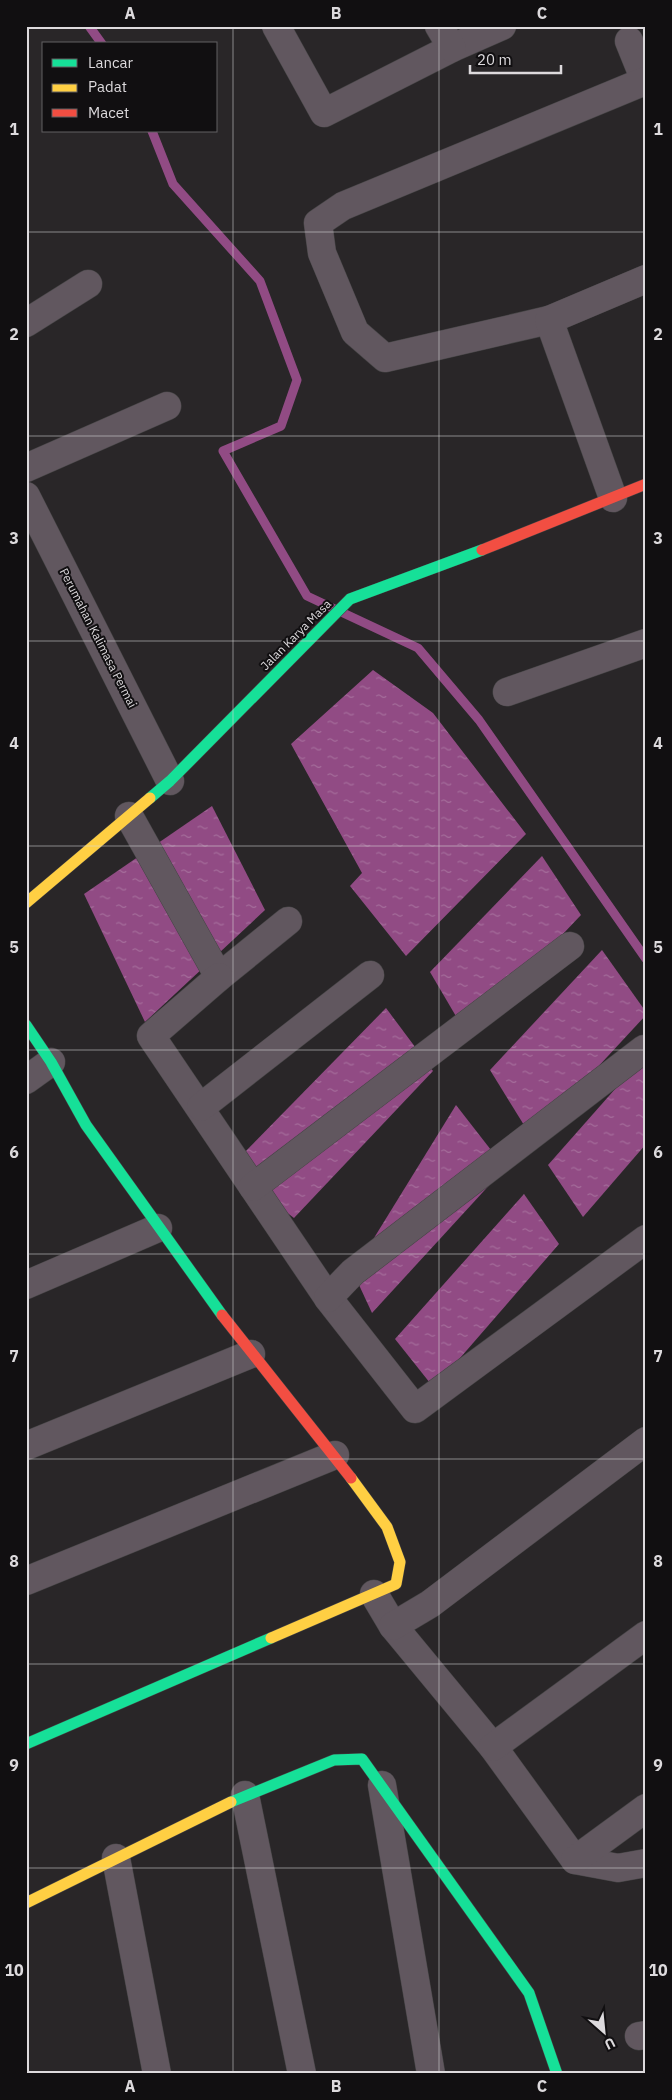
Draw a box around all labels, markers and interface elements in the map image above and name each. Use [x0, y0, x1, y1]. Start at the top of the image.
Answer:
text: A [125, 3, 136, 23]
text: B [331, 3, 342, 23]
text: C [537, 3, 547, 23]
legend [42, 42, 218, 132]
scale bar [470, 42, 561, 74]
text: 20 m [477, 50, 512, 69]
text: Lancar [88, 53, 134, 72]
text: Padat [88, 77, 127, 96]
text: Macet [88, 103, 129, 122]
text: 1 [9, 119, 19, 139]
text: 1 [653, 119, 663, 139]
text: 2 [9, 324, 19, 344]
text: 2 [653, 324, 663, 344]
text: 3 [9, 528, 19, 548]
text: 3 [653, 528, 663, 548]
street label: Perumahan Kalimasa Permai [57, 566, 140, 710]
street label: Jalan Karya Masa [257, 596, 334, 673]
text: 4 [9, 733, 19, 753]
text: 4 [653, 733, 663, 753]
text: 5 [9, 937, 19, 957]
text: 5 [653, 937, 663, 957]
text: 6 [9, 1142, 19, 1162]
text: 6 [653, 1142, 663, 1162]
text: 7 [9, 1346, 19, 1366]
text: 7 [653, 1346, 663, 1366]
text: 8 [9, 1551, 19, 1571]
text: 8 [653, 1551, 663, 1571]
text: 9 [9, 1755, 19, 1775]
text: 9 [653, 1755, 663, 1775]
text: 10 [4, 1960, 24, 1980]
text: 10 [648, 1960, 668, 1980]
north arrow [580, 2008, 630, 2058]
text: U [601, 2033, 618, 2054]
text: A [125, 2076, 136, 2096]
text: B [331, 2076, 342, 2096]
text: C [537, 2076, 547, 2096]

